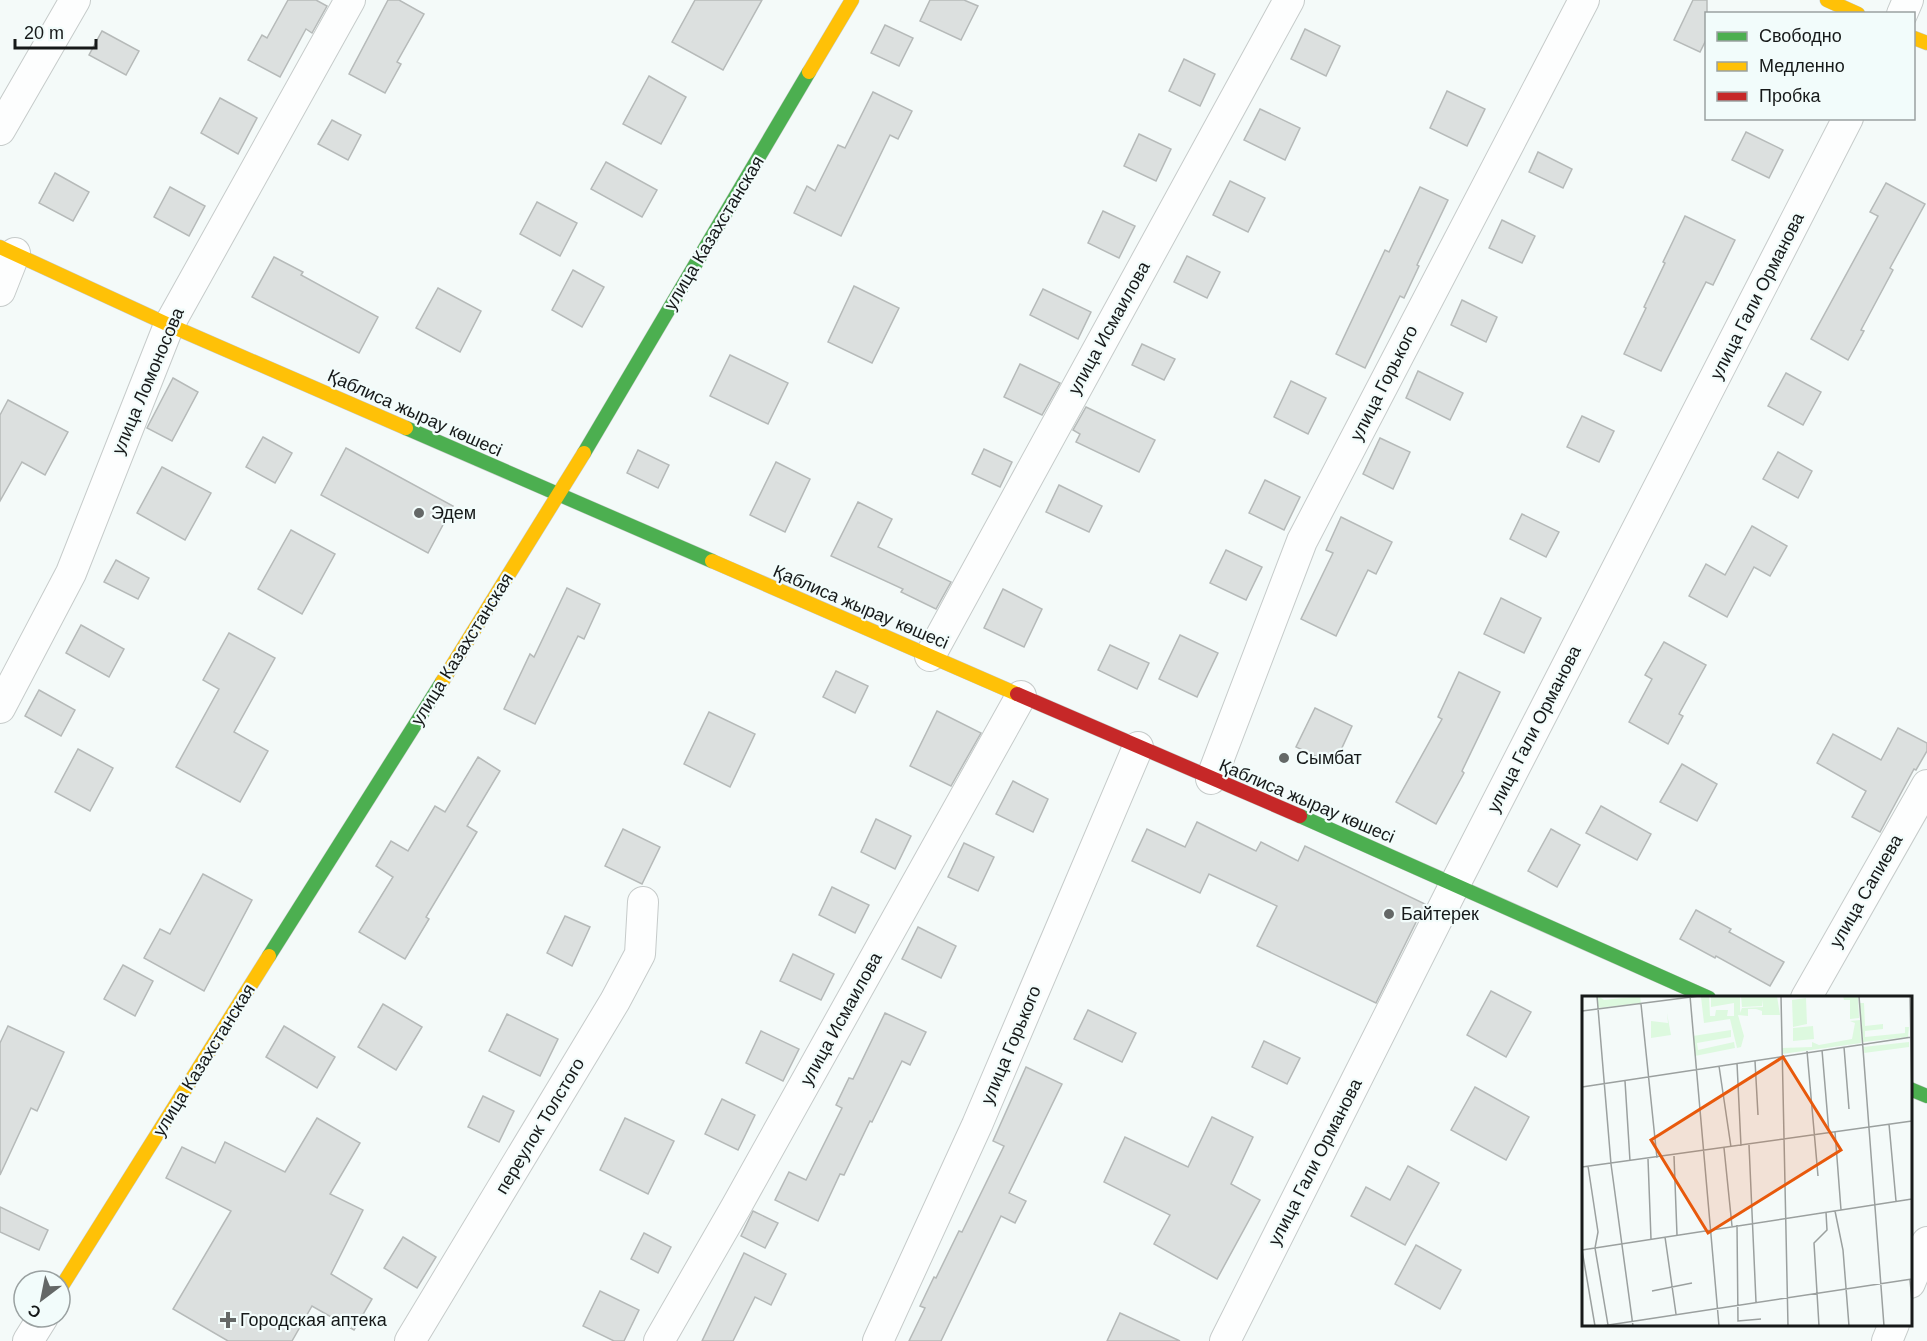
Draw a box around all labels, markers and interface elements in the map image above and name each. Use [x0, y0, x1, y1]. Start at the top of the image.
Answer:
scale bar [15, 12, 96, 50]
legend [1705, 12, 1915, 120]
text: 20 m [24, 23, 64, 43]
text: Свободно [1759, 26, 1842, 46]
text: Медленно [1759, 56, 1845, 76]
text: Пробка [1759, 86, 1822, 106]
street label: улица Казахстанская [660, 152, 768, 314]
street label: улица Гали Орманова [1706, 208, 1808, 383]
street label: улица Исмаилова [1064, 257, 1154, 398]
street label: улица Ломоносова [108, 304, 188, 457]
street label: улица Горького [1346, 322, 1422, 444]
street label: Қаблиса жырау көшесі [325, 365, 505, 461]
place label: Эдем [431, 503, 476, 523]
marker: Эдем [412, 506, 426, 520]
street label: Қаблиса жырау көшесі [770, 561, 952, 653]
street label: улица Казахстанская [407, 569, 517, 729]
street label: улица Гали Орманова [1483, 641, 1585, 816]
place label: Сымбат [1296, 748, 1362, 768]
marker: Сымбат [1277, 751, 1291, 765]
street label: Қаблиса жырау көшесі [1216, 755, 1398, 847]
street label: улица Сапиева [1826, 830, 1907, 951]
place label: Байтерек [1401, 904, 1479, 924]
marker: Байтерек [1382, 907, 1396, 921]
street label: улица Исмаилова [796, 948, 886, 1089]
street label: улица Казахстанская [149, 980, 259, 1140]
street label: улица Горького [977, 983, 1045, 1107]
inset map [1582, 996, 1912, 1326]
street label: переулок Толстого [492, 1055, 588, 1197]
street label: улица Гали Орманова [1264, 1074, 1366, 1249]
north arrow [12, 1269, 72, 1329]
text: С [25, 1301, 44, 1322]
place label: Городская аптека [240, 1310, 388, 1330]
marker: Городская аптека [221, 1313, 235, 1327]

